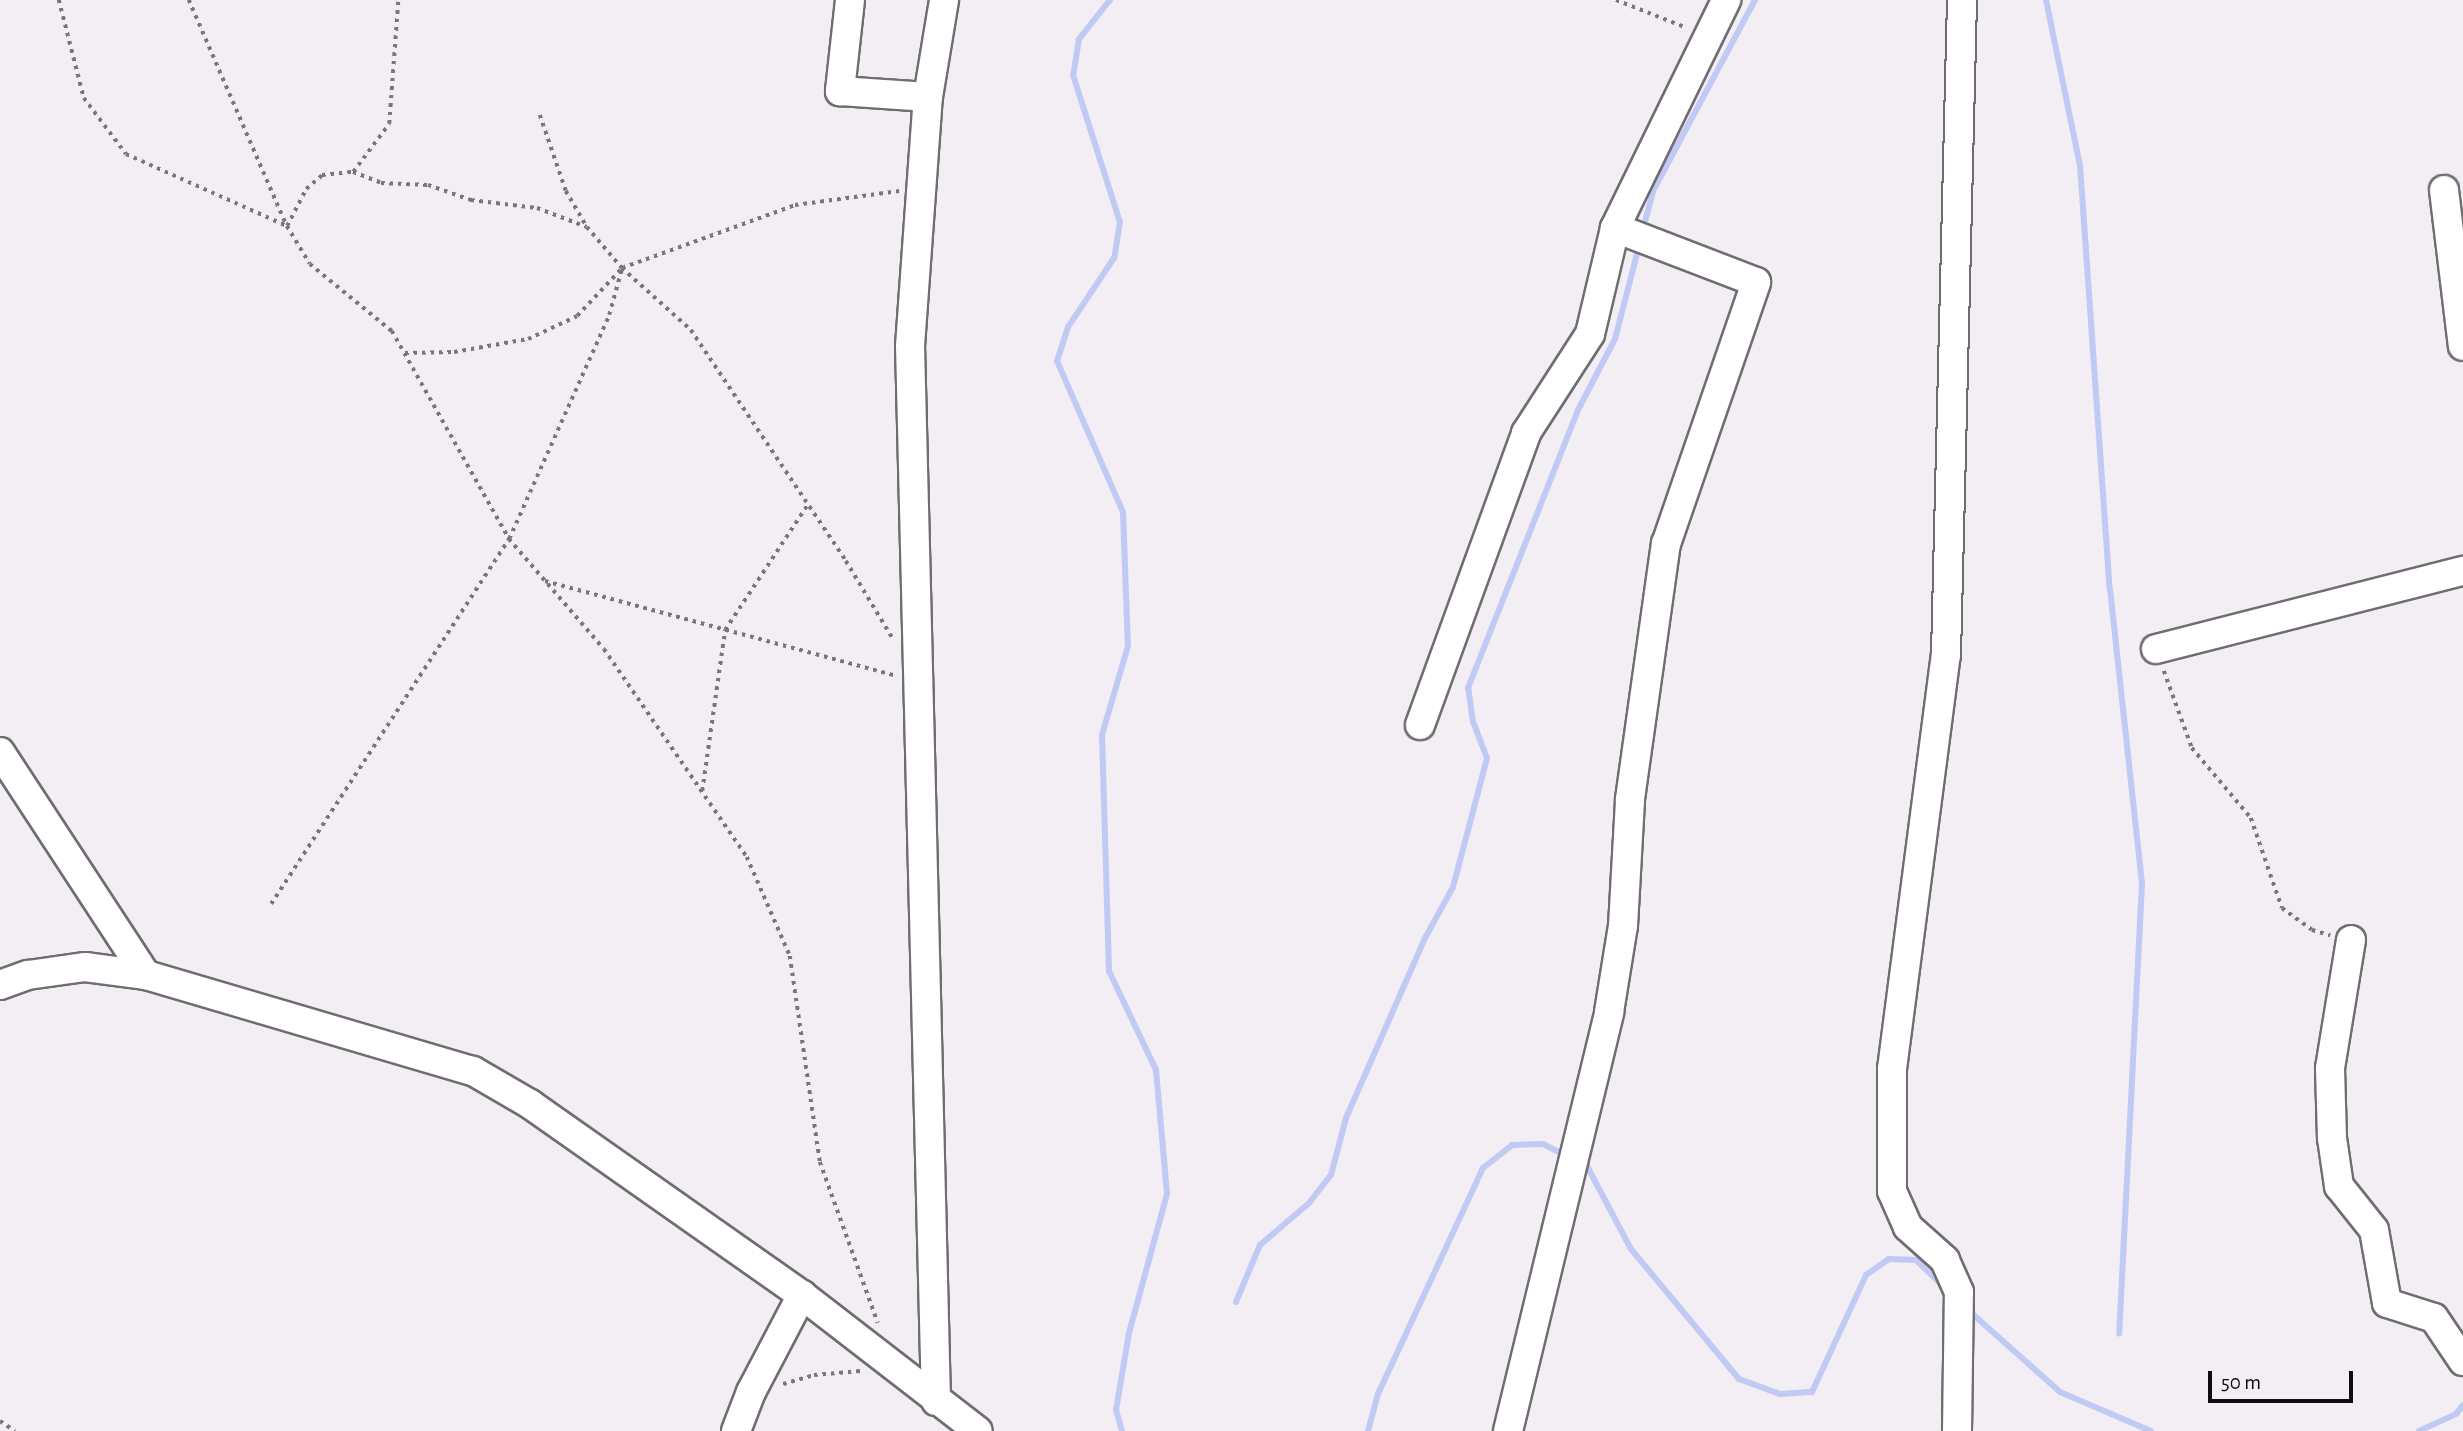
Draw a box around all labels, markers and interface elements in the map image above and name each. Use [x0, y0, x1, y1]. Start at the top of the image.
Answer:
scale bar [2211, 1358, 2356, 1402]
text: 50 m [2221, 1372, 2261, 1393]

